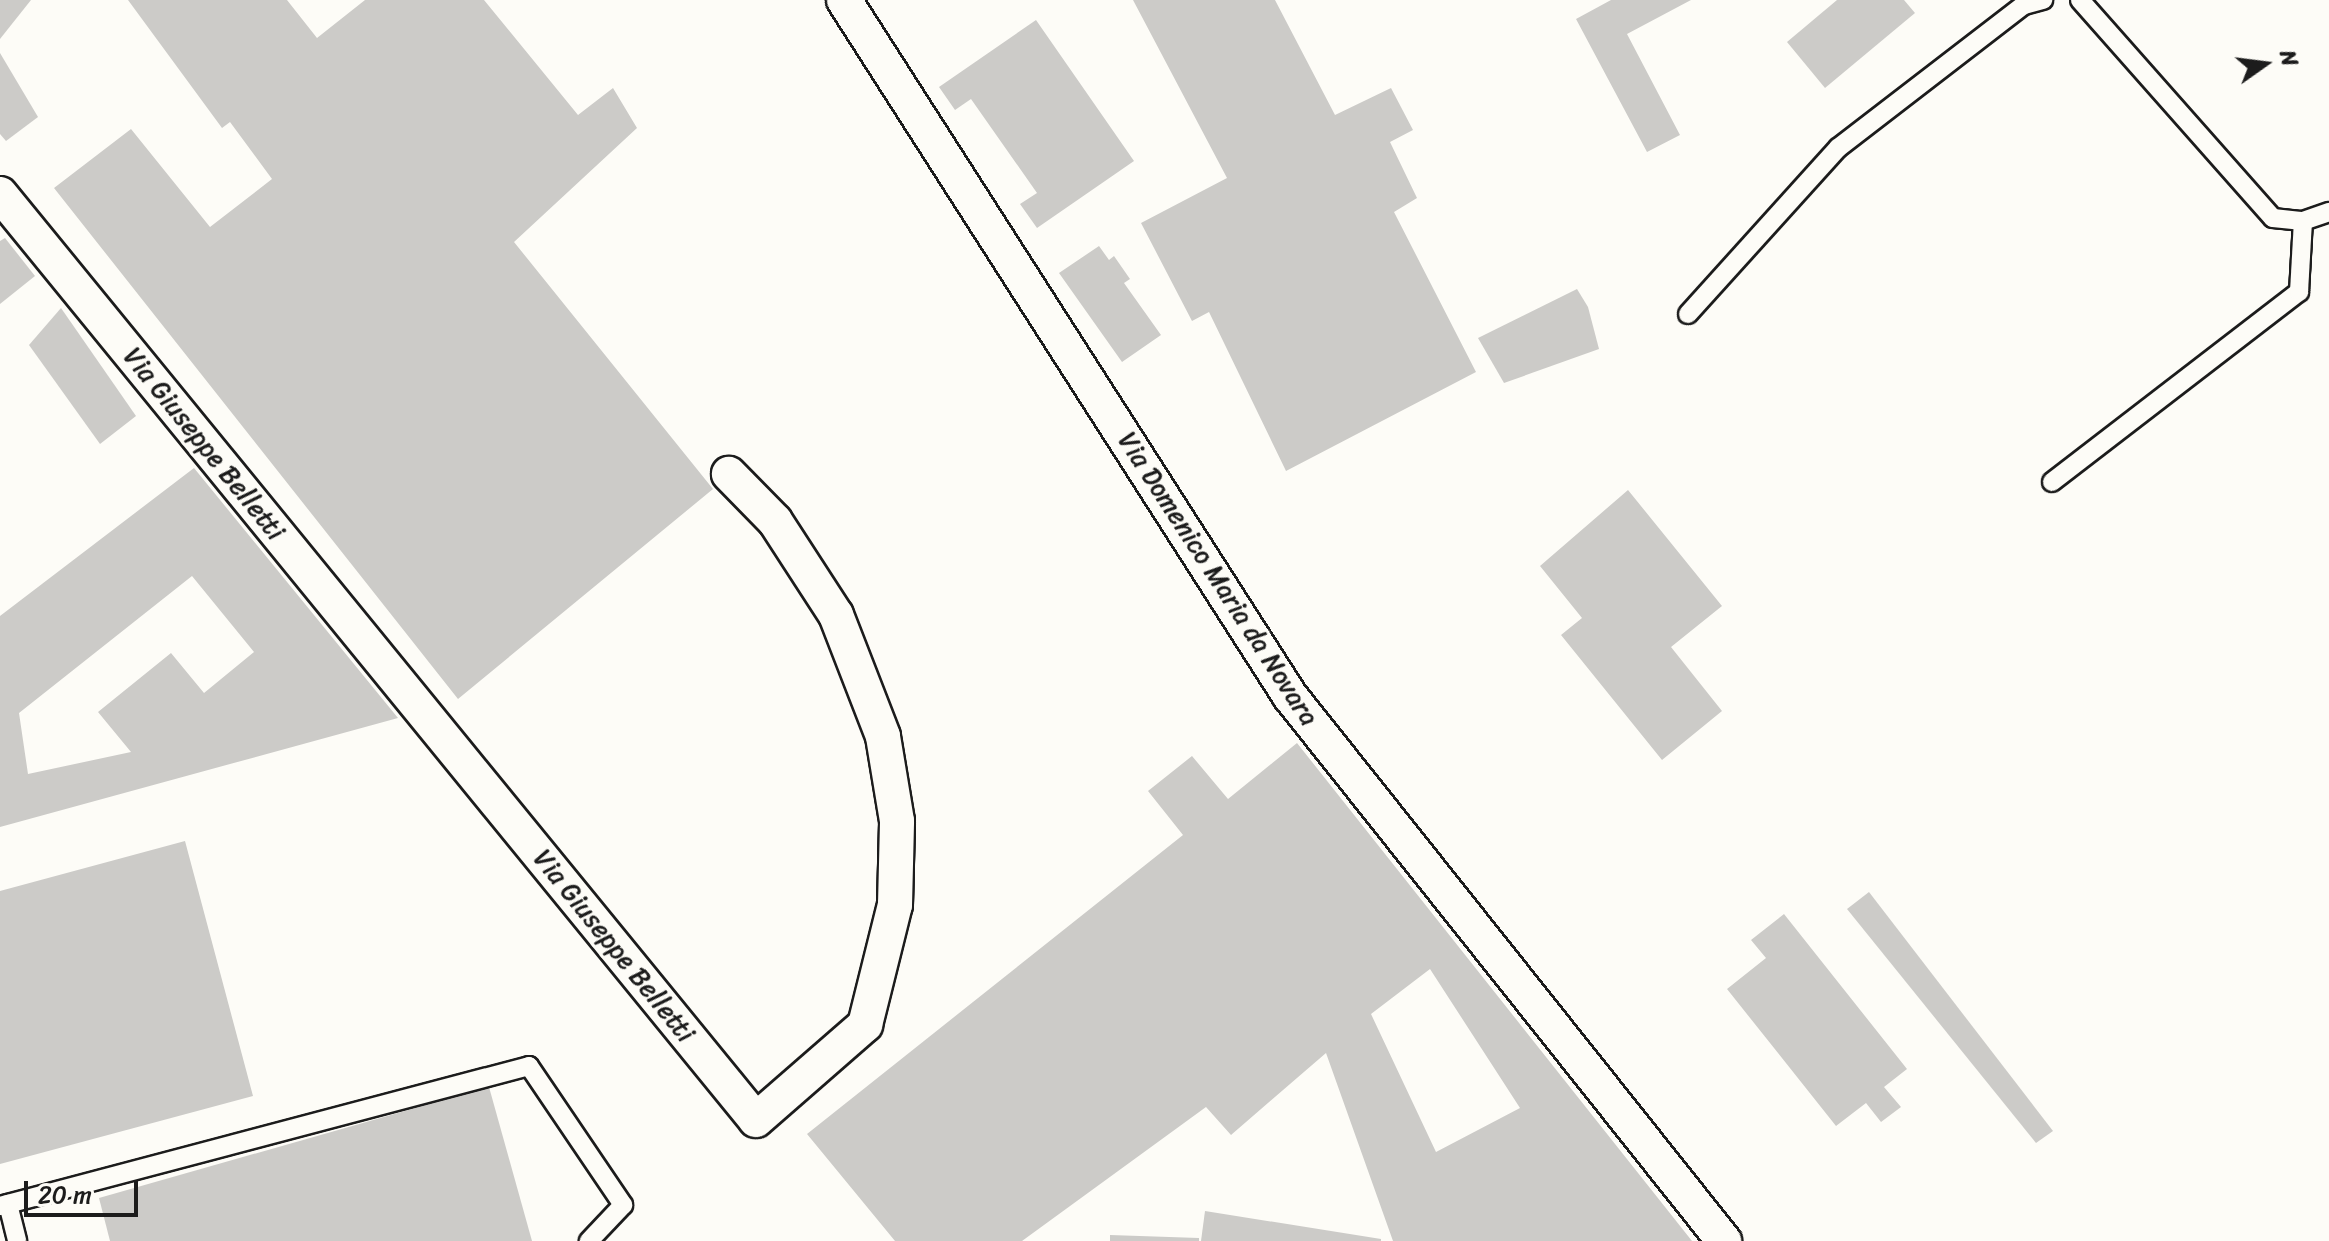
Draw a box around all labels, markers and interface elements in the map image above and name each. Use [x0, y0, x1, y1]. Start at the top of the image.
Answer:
north arrow [2225, 24, 2305, 104]
text: N [2268, 46, 2310, 70]
street label: Via Giuseppe Belletti [117, 342, 291, 546]
street label: Via Domenico Maria da Novara [1111, 426, 1325, 732]
street label: Via Giuseppe Belletti [527, 844, 701, 1048]
scale bar [28, 1165, 142, 1215]
text: 20 m [38, 1174, 92, 1216]

